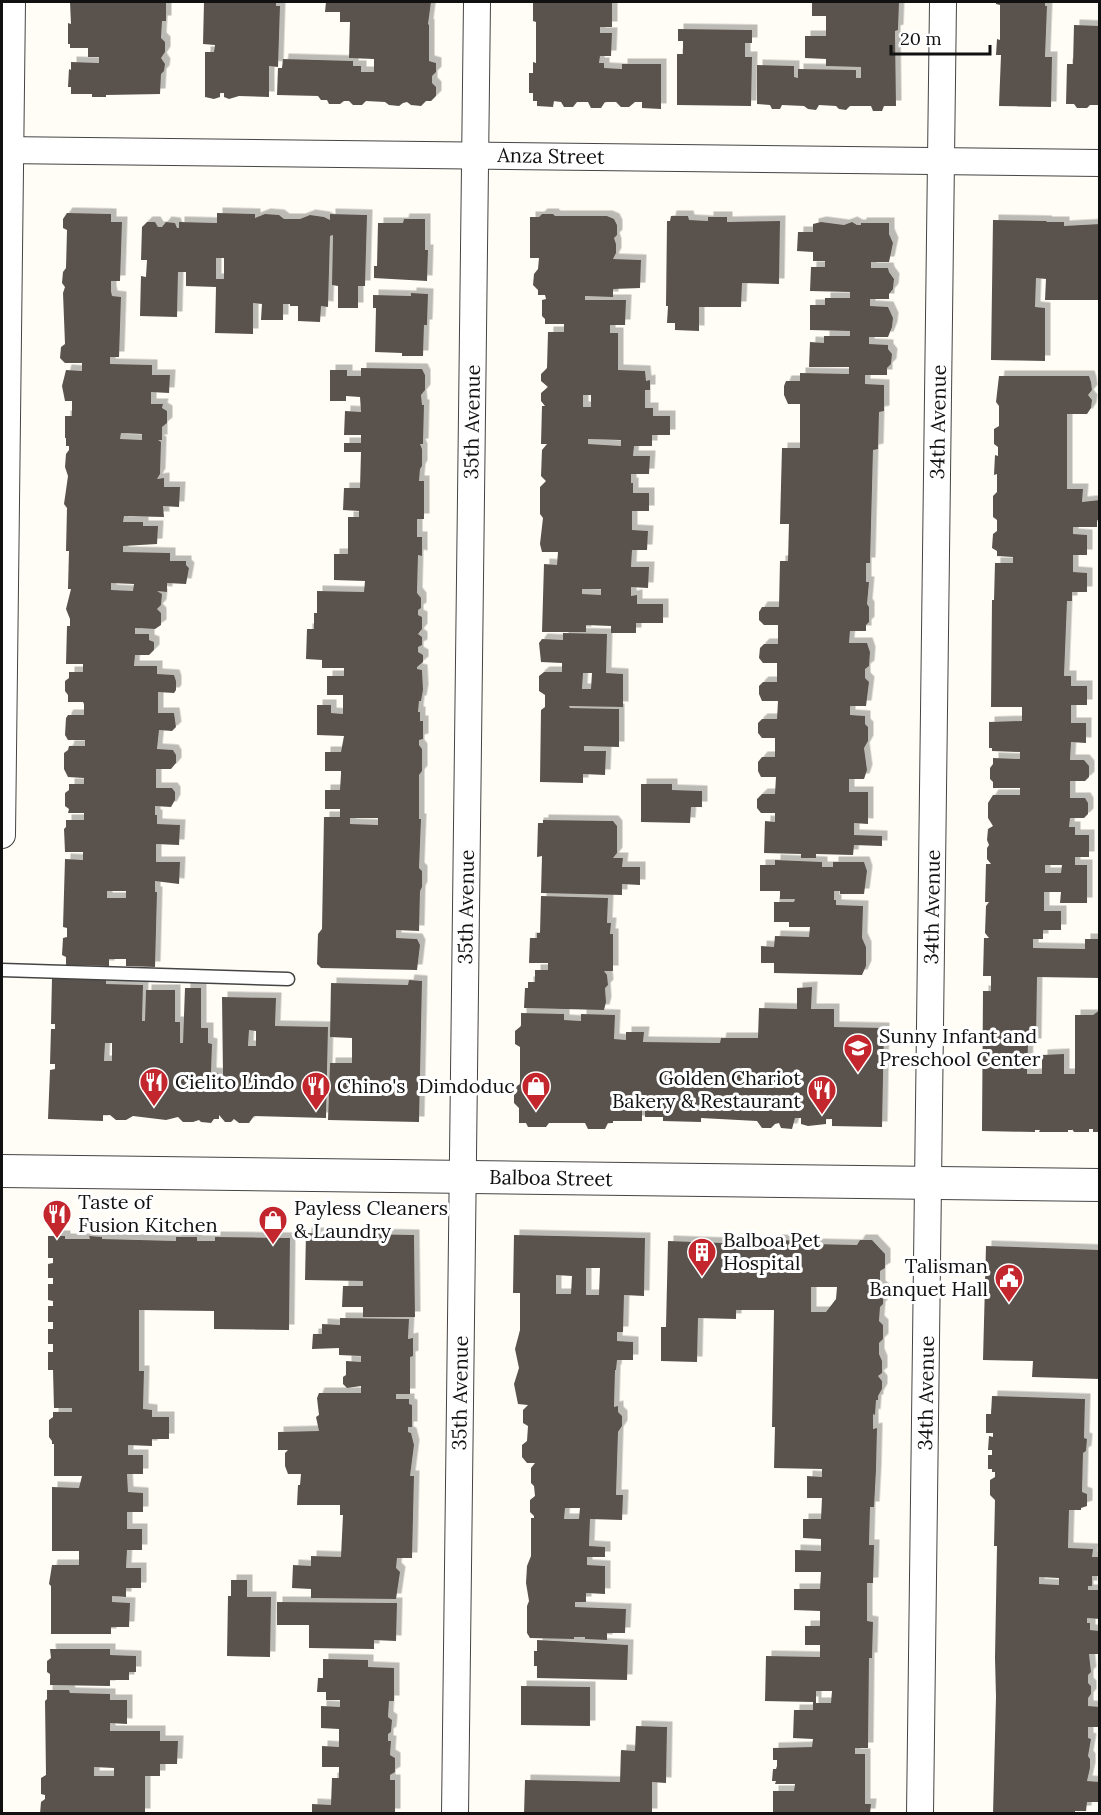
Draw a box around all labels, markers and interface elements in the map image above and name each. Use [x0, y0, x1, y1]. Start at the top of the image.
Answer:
scale bar [891, 18, 990, 56]
text: 20 m [900, 27, 942, 50]
street label: Anza Street [496, 142, 605, 169]
street label: 35th Avenue [458, 364, 485, 480]
street label: 34th Avenue [924, 364, 951, 480]
street label: 35th Avenue [452, 849, 479, 965]
street label: 34th Avenue [918, 849, 945, 965]
place label: Sunny Infant and Preschool Center [879, 1023, 1041, 1071]
school or university icon: Sunny Infant and Preschool Center [842, 1032, 874, 1074]
place label: Golden Chariot Bakery & Restaurant [612, 1065, 801, 1113]
restaurant icon: Cielito Lindo [138, 1066, 170, 1108]
place label: Cielito Lindo [175, 1069, 295, 1094]
restaurant icon: Chino's [300, 1070, 332, 1112]
shop icon: Dimdoduc [520, 1070, 552, 1112]
place label: Chino's [337, 1073, 406, 1098]
place label: Dimdoduc [418, 1073, 515, 1098]
restaurant icon: Golden Chariot Bakery & Restaurant [806, 1074, 838, 1116]
street label: Balboa Street [489, 1164, 613, 1191]
place label: Taste of Fusion Kitchen [78, 1189, 218, 1237]
place label: Payless Cleaners & Laundry [294, 1195, 448, 1243]
restaurant icon: Taste of Fusion Kitchen [41, 1198, 73, 1240]
shop icon: Payless Cleaners & Laundry [257, 1204, 289, 1246]
place label: Balboa Pet Hospital [723, 1227, 821, 1275]
building icon: Balboa Pet Hospital [686, 1236, 718, 1278]
place label: Talisman Banquet Hall [869, 1253, 988, 1301]
public building icon: Talisman Banquet Hall [993, 1262, 1025, 1304]
street label: 35th Avenue [446, 1335, 473, 1451]
street label: 34th Avenue [912, 1335, 939, 1451]

